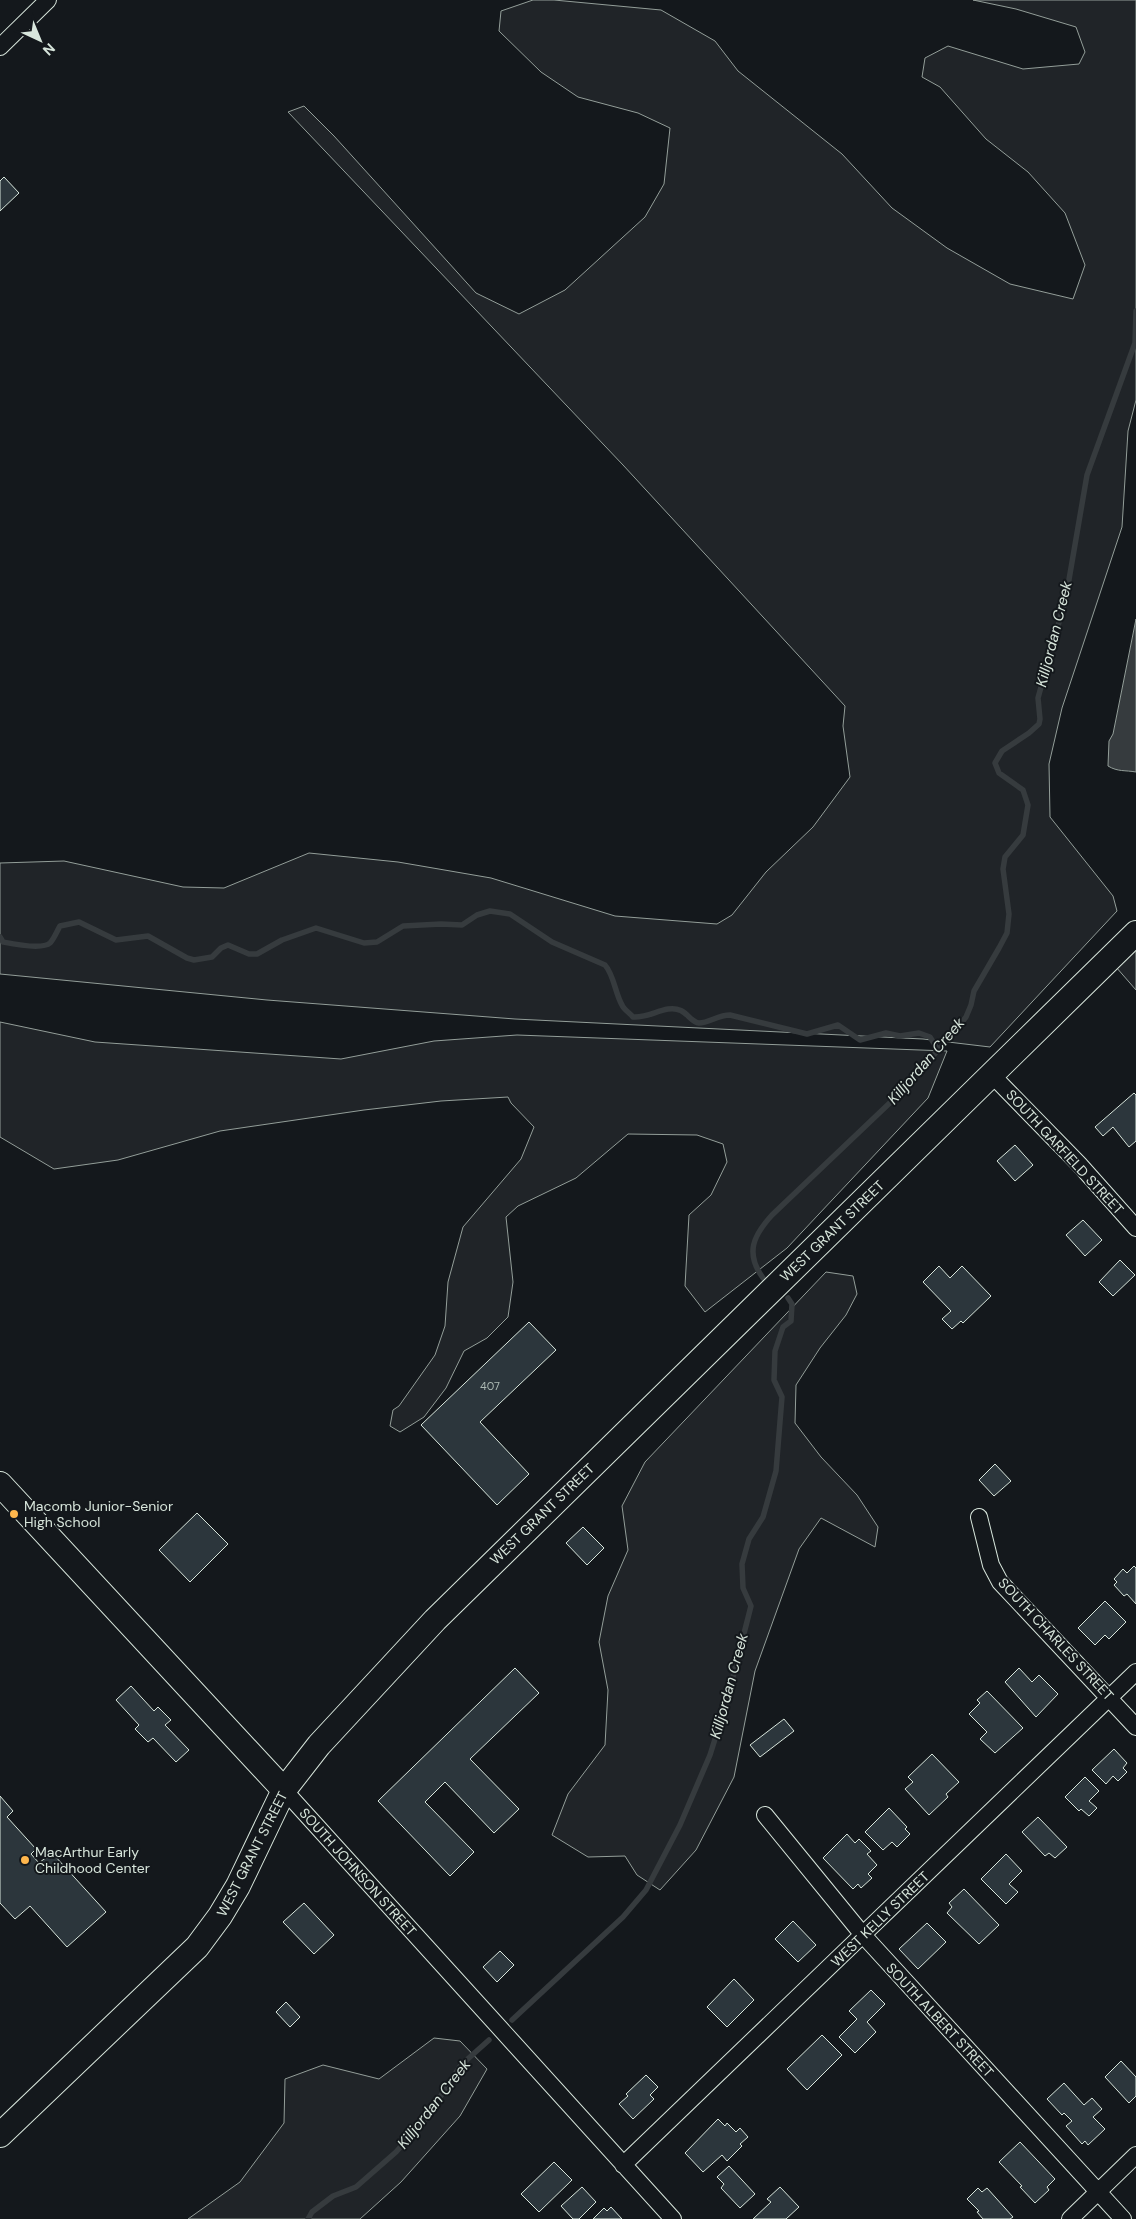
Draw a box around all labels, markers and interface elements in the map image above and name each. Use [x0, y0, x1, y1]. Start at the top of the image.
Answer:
north arrow [15, 15, 65, 65]
text: N [39, 39, 59, 59]
water label: Killjordan Creek [1031, 579, 1077, 689]
water label: Killjordan Creek [883, 1013, 969, 1109]
street label: SOUTH GARFIELD STREET [1002, 1086, 1128, 1218]
street label: WEST GRANT STREET [776, 1176, 888, 1285]
house number: 407 [480, 1379, 500, 1393]
street label: WEST GRANT STREET [486, 1459, 598, 1568]
place label: Macomb Junior-Senior High School [24, 1497, 173, 1531]
marker: Macomb Junior-Senior High School [8, 1508, 20, 1520]
street label: SOUTH CHARLES STREET [994, 1574, 1118, 1704]
water label: Killjordan Creek [705, 1631, 753, 1741]
street label: WEST GRANT STREET [213, 1788, 291, 1920]
street label: SOUTH JOHNSON STREET [296, 1804, 420, 1940]
place label: MacArthur Early Childhood Center [35, 1843, 150, 1877]
marker: MacArthur Early Childhood Center [19, 1854, 31, 1866]
street label: WEST KELLY STREET [827, 1867, 933, 1971]
street label: SOUTH ALBERT STREET [882, 1959, 998, 2081]
water label: Killjordan Creek [393, 2055, 475, 2153]

